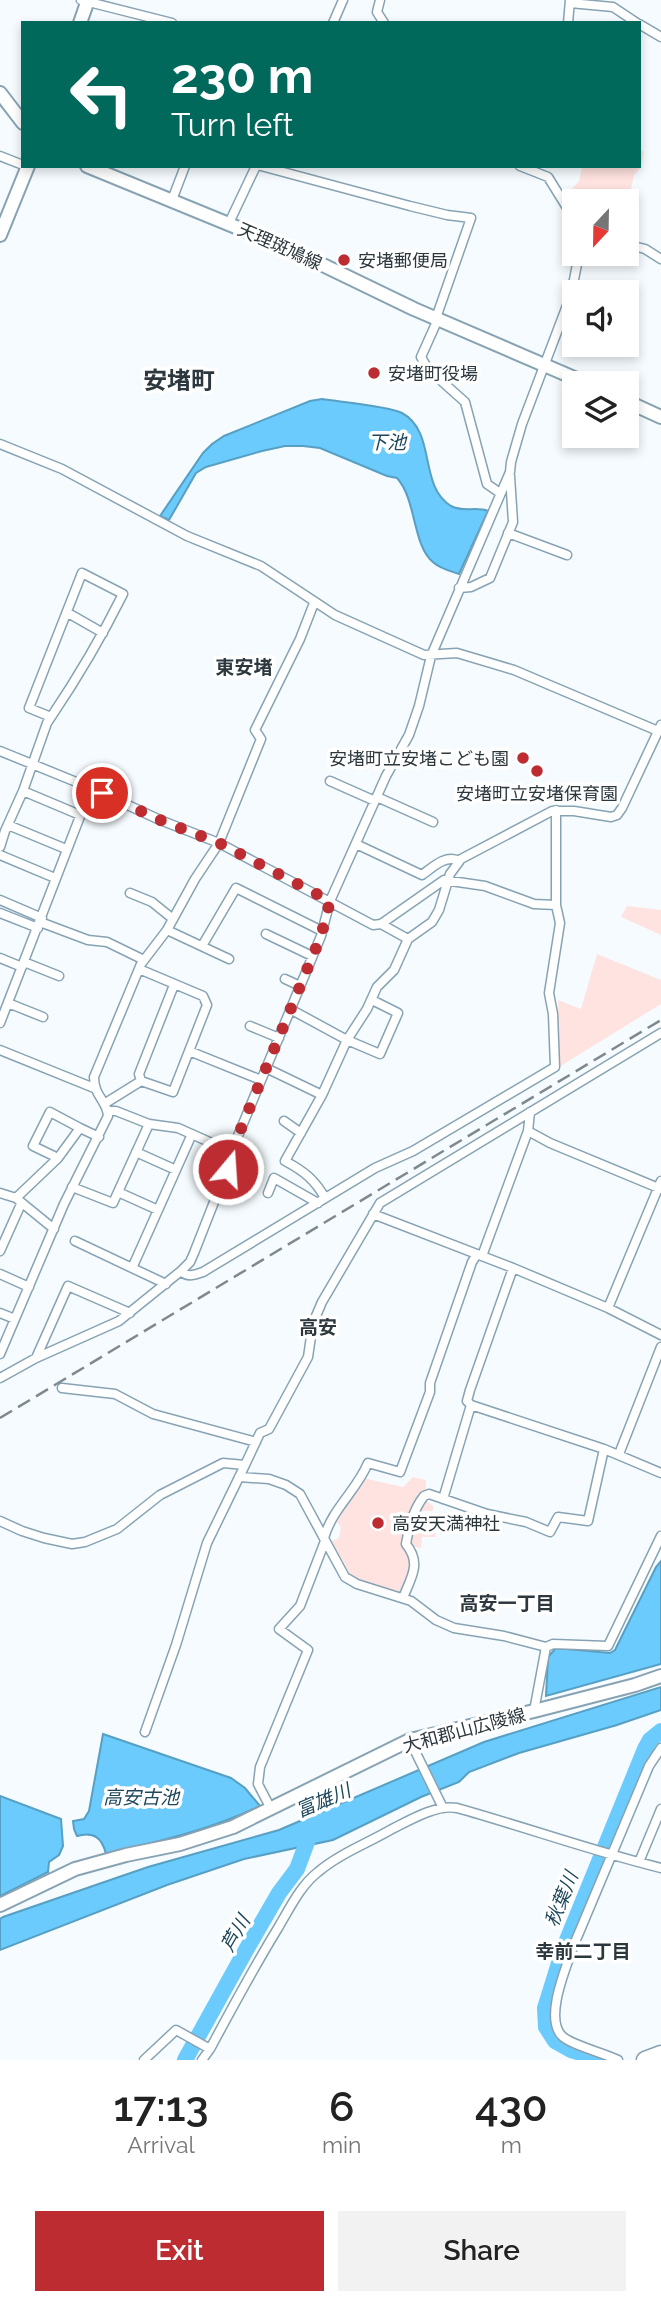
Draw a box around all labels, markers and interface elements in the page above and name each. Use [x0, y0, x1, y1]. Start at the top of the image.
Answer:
text: 230 m [171, 47, 313, 104]
icon: left [56, 49, 147, 140]
text: Turn left [171, 106, 293, 143]
north arrow [562, 189, 639, 266]
map controls [562, 189, 639, 448]
street label: 天理斑鳩線 [235, 218, 325, 274]
place label: 安堵郵便局 [358, 250, 448, 271]
marker: 安堵郵便局 [336, 252, 352, 268]
button: sound [562, 280, 639, 357]
place label: 安堵町役場 [388, 363, 478, 384]
marker: 安堵町役場 [366, 365, 382, 381]
district label: 安堵町 [143, 366, 215, 395]
button: layers [562, 371, 639, 448]
water label: 下池 [368, 431, 408, 453]
district label: 東安堵 [215, 656, 273, 678]
place label: 安堵町立安堵こども園 [329, 748, 509, 769]
marker: 安堵町立安堵こども園 [515, 750, 531, 766]
pin [72, 763, 132, 823]
marker: 安堵町立安堵保育園 [529, 763, 545, 779]
icon: arrive [83, 774, 121, 812]
place label: 安堵町立安堵保育園 [456, 783, 618, 804]
position arrow [191, 1132, 265, 1206]
district label: 高安 [299, 1316, 337, 1338]
place label: 高安天満神社 [392, 1513, 500, 1534]
marker: 高安天満神社 [370, 1515, 386, 1531]
district label: 高安一丁目 [459, 1592, 555, 1614]
street label: 大和郡山広陵線 [400, 1704, 528, 1756]
water label: 富雄川 [292, 1778, 355, 1821]
water label: 高安古池 [103, 1786, 181, 1808]
water label: 秋葉川 [540, 1867, 583, 1930]
water label: 芦川 [216, 1909, 255, 1955]
district label: 幸前二丁目 [535, 1940, 631, 1962]
text: 17:13 [113, 2082, 208, 2131]
text: 6 [329, 2082, 354, 2131]
text: 430 [475, 2082, 548, 2131]
text: Arrival [127, 2131, 195, 2158]
text: min [322, 2131, 362, 2158]
text: m [501, 2131, 522, 2158]
button: Exit [35, 2211, 324, 2291]
button: Share [338, 2211, 626, 2291]

